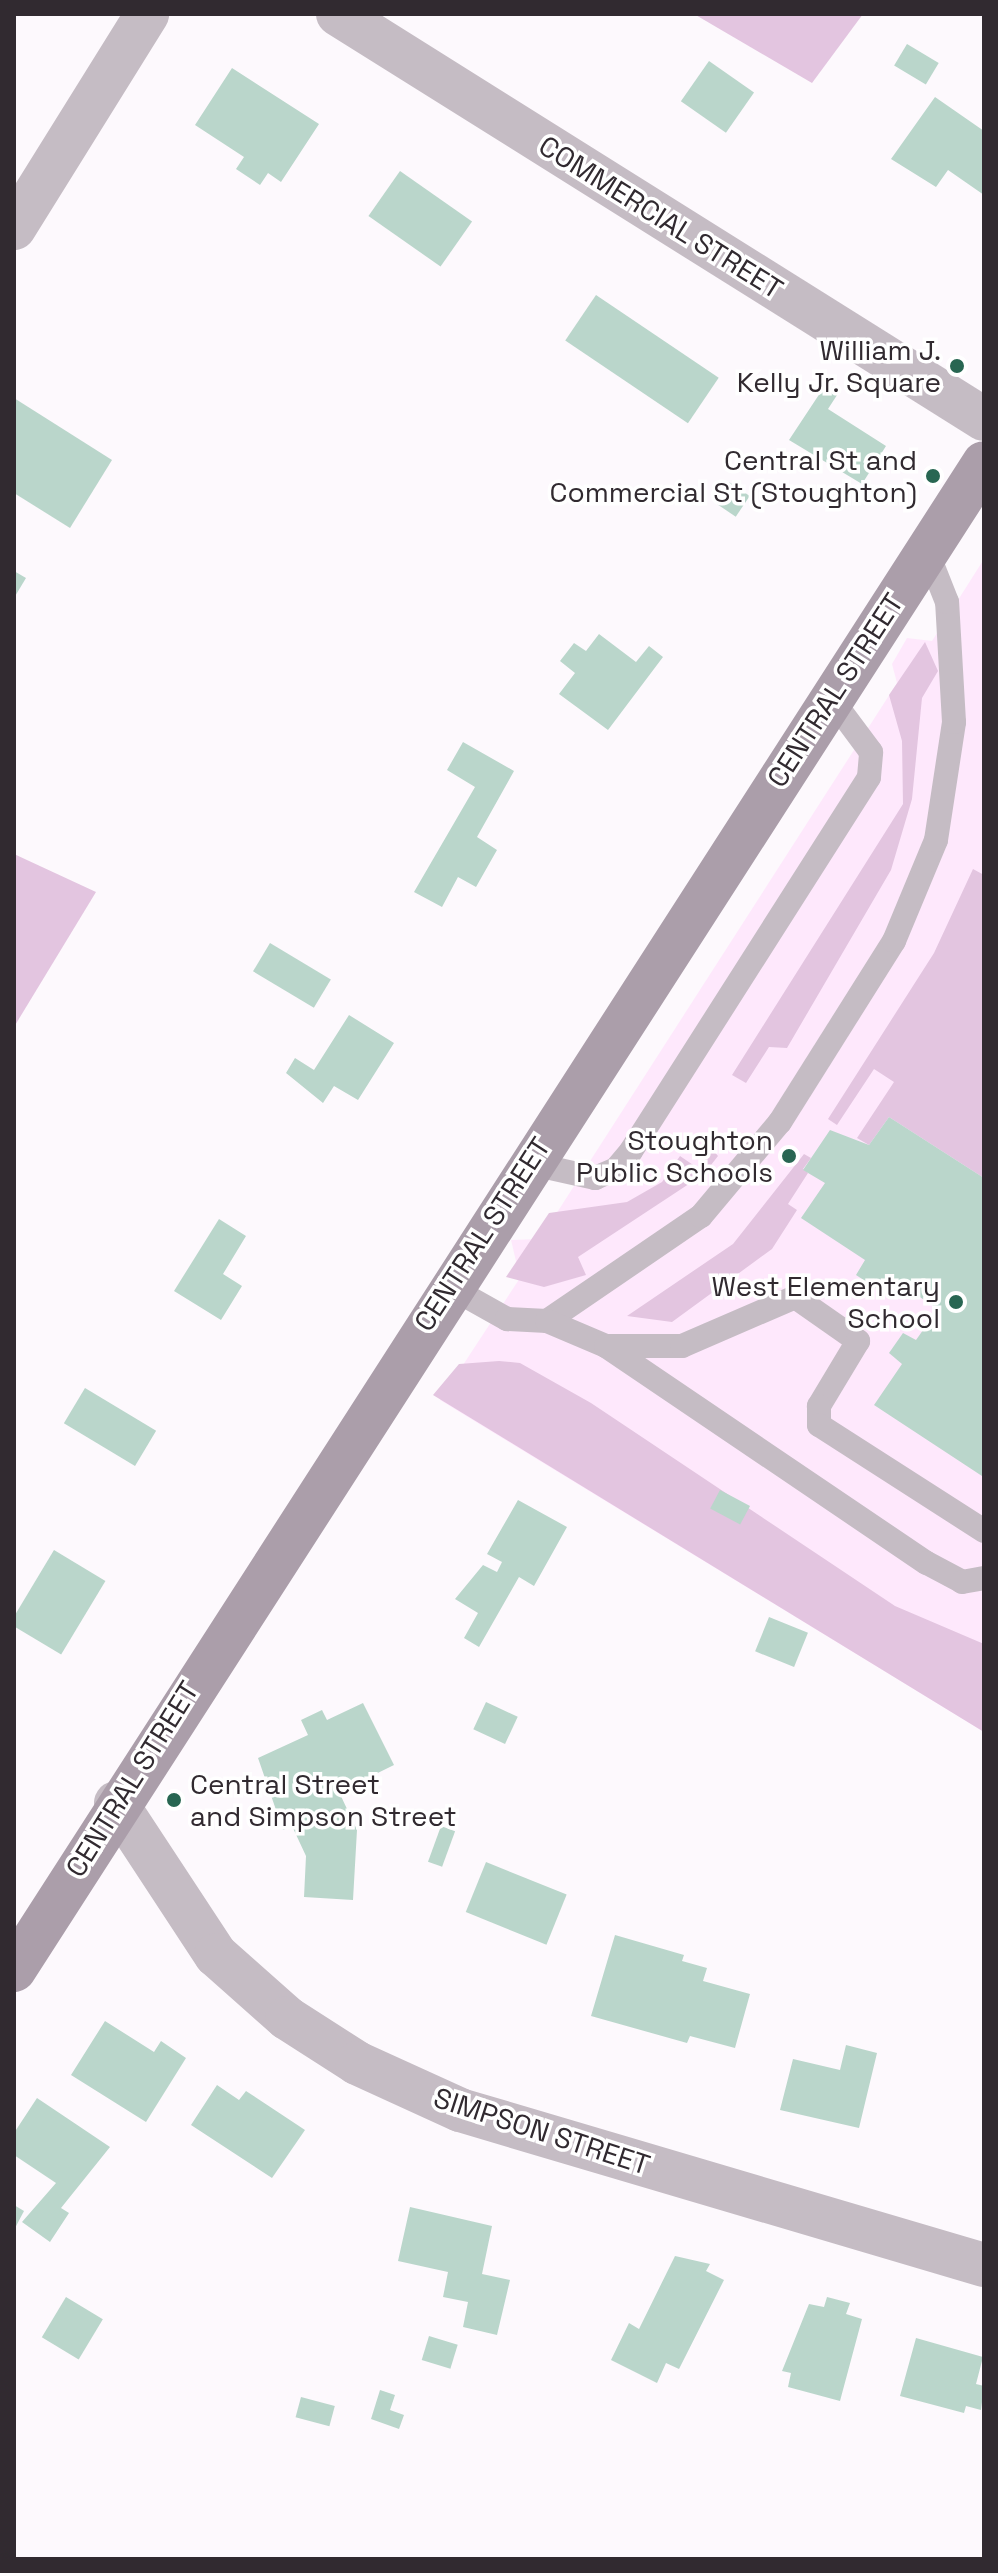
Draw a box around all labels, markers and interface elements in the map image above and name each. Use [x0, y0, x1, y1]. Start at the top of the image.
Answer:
street label: COMMERCIAL STREET [533, 128, 789, 306]
place label: William J. Kelly Jr. Square [736, 333, 941, 399]
marker: William J. Kelly Jr. Square [948, 357, 966, 375]
place label: Central St and Commercial St (Stoughton) [549, 443, 917, 509]
marker: Central St and Commercial St (Stoughton) [924, 467, 942, 485]
street label: CENTRAL STREET [760, 586, 910, 794]
place label: Stoughton Public Schools [576, 1123, 773, 1189]
street label: CENTRAL STREET [407, 1130, 557, 1338]
marker: Stoughton Public Schools [780, 1147, 798, 1165]
place label: West Elementary School [712, 1269, 940, 1335]
marker: West Elementary School [947, 1293, 965, 1311]
street label: CENTRAL STREET [58, 1675, 206, 1883]
place label: Central Street and Simpson Street [190, 1767, 457, 1833]
marker: Central Street and Simpson Street [165, 1791, 183, 1809]
street label: SIMPSON STREET [430, 2080, 654, 2182]

